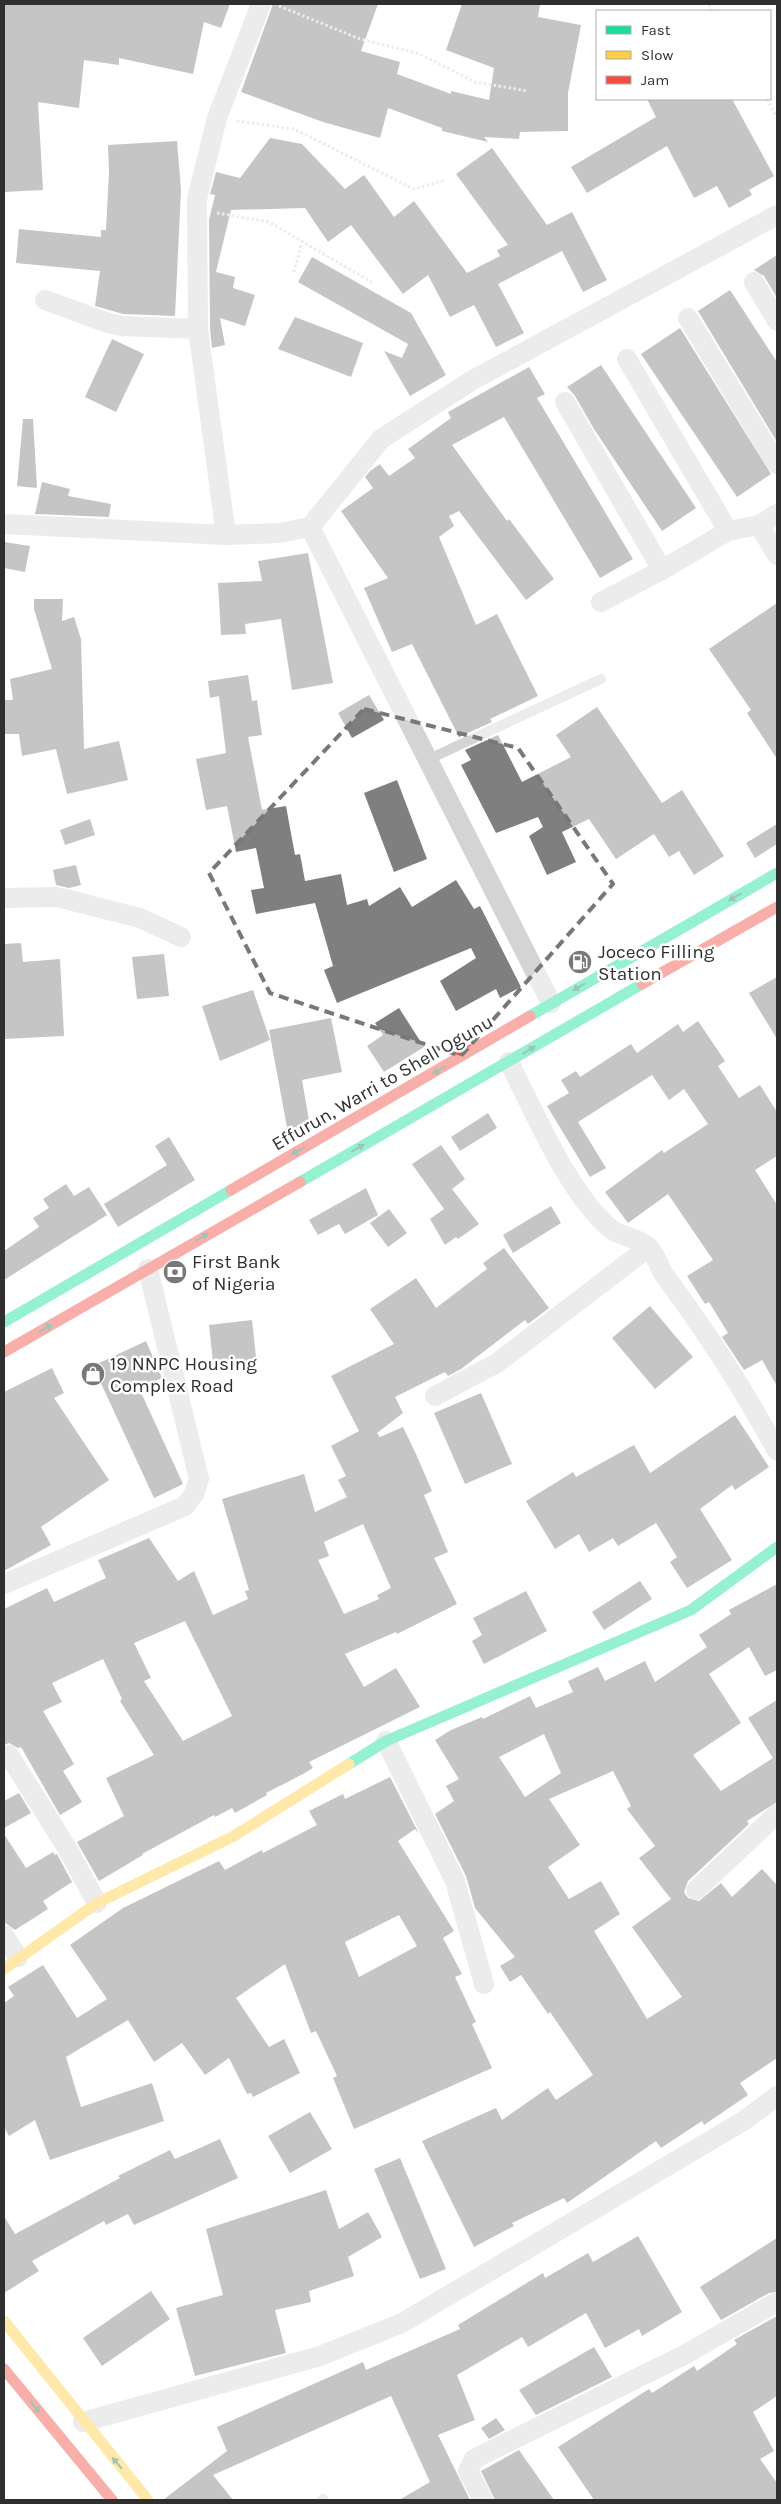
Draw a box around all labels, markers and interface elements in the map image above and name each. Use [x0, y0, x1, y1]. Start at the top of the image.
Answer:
legend [596, 10, 771, 100]
text: Fast [641, 21, 671, 39]
text: Slow [641, 46, 673, 64]
text: Jam [641, 71, 669, 89]
one-way arrow [728, 893, 742, 902]
place label: Joceco Filling Station [598, 941, 715, 985]
fuel station icon: Joceco Filling Station [567, 949, 593, 975]
one-way arrow [572, 983, 587, 991]
street label: Effurun, Warri to Shell Ogunu [268, 1010, 497, 1155]
one-way arrow [523, 1045, 536, 1054]
one-way arrow [433, 1065, 446, 1074]
one-way arrow [351, 1144, 365, 1152]
one-way arrow [292, 1146, 305, 1155]
one-way arrow [195, 1233, 208, 1242]
place label: First Bank of Nigeria [192, 1251, 281, 1295]
bank icon: First Bank of Nigeria [162, 1259, 188, 1285]
one-way arrow [39, 1323, 52, 1332]
place label: 19 NNPC Housing Complex Road [110, 1353, 257, 1397]
shop icon: 19 NNPC Housing Complex Road [80, 1361, 106, 1387]
one-way arrow [29, 2400, 40, 2413]
one-way arrow [111, 2456, 122, 2469]

